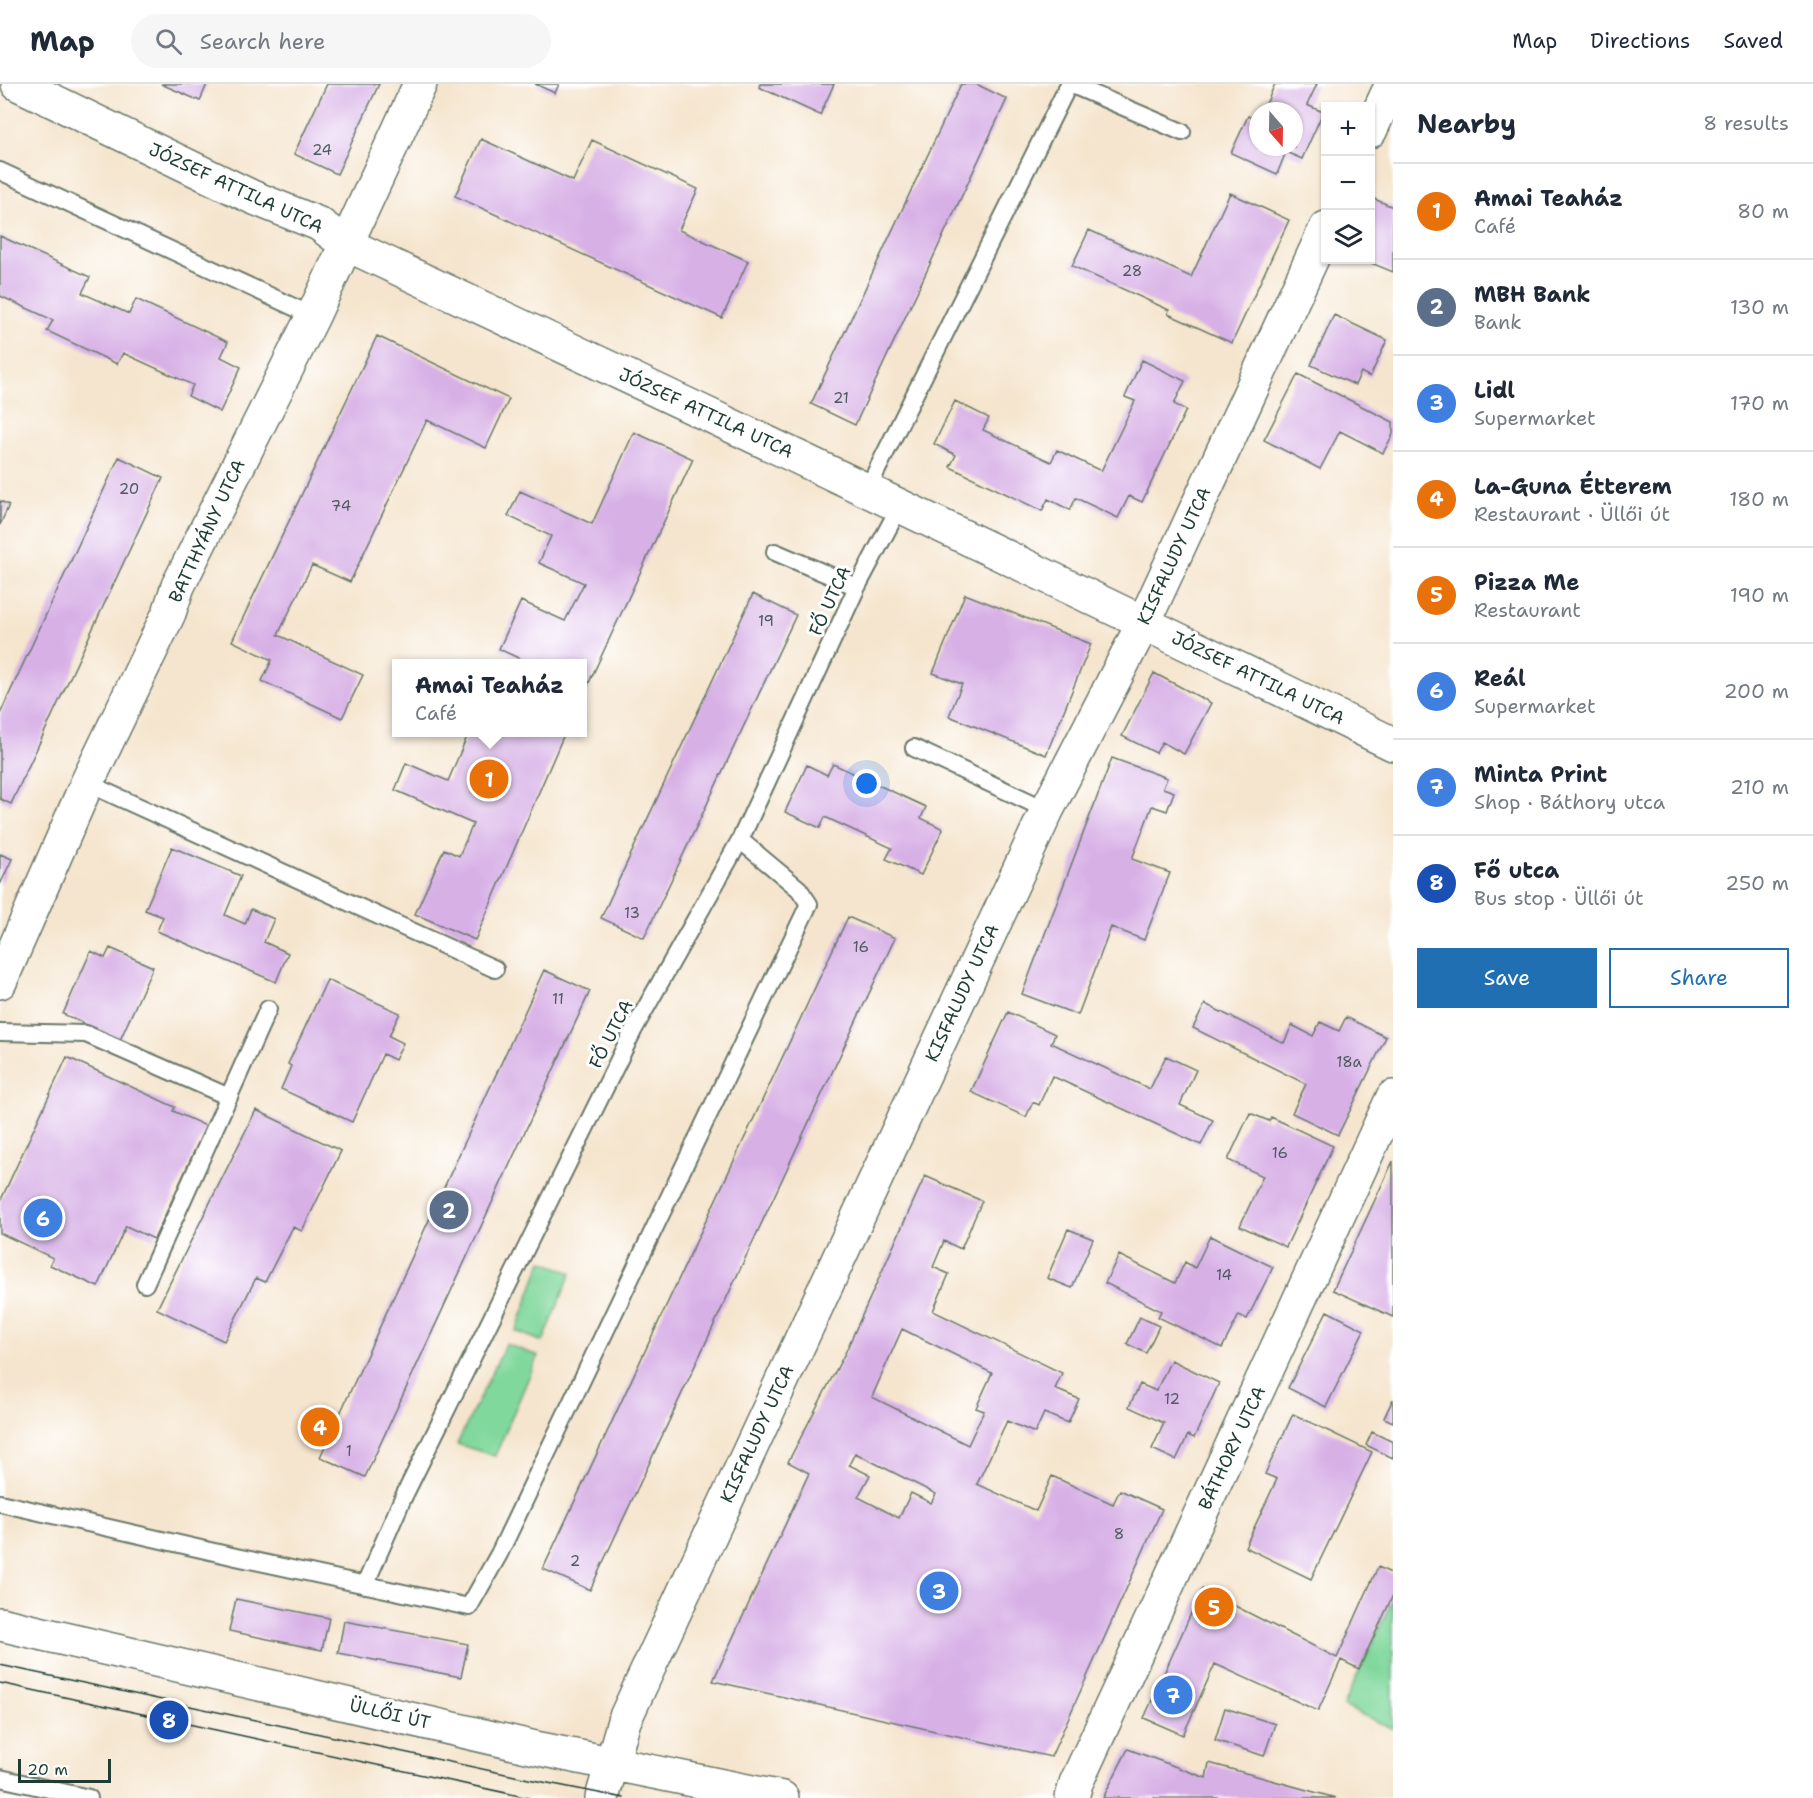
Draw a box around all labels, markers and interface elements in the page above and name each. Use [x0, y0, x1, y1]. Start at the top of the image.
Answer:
search box [131, 14, 551, 68]
text: Map [30, 22, 95, 60]
icon: search [152, 25, 185, 58]
text: Search here [200, 27, 325, 56]
text: Map [1512, 27, 1557, 55]
text: Directions [1590, 27, 1690, 55]
text: Saved [1723, 27, 1783, 55]
north arrow [1249, 102, 1303, 156]
map controls [1321, 102, 1375, 264]
button: + [1321, 102, 1375, 156]
text: Nearby [1417, 106, 1516, 141]
text: 8 results [1703, 110, 1789, 136]
street label: JÓZSEF ATTILA UTCA [145, 137, 327, 239]
house number: 24 [312, 140, 332, 160]
button: − [1321, 156, 1375, 210]
text: Amai Teaház [1474, 184, 1623, 213]
text: 1 [1432, 198, 1441, 224]
text: 80 m [1737, 198, 1789, 224]
button: layers [1321, 210, 1375, 264]
text: Café [1474, 213, 1516, 239]
house number: 28 [1122, 261, 1142, 281]
text: MBH Bank [1474, 280, 1591, 309]
text: 2 [1430, 294, 1444, 320]
text: 130 m [1730, 294, 1789, 320]
text: Bank [1474, 309, 1522, 335]
street label: JÓZSEF ATTILA UTCA [615, 362, 797, 464]
text: Lidl [1474, 376, 1515, 405]
house number: 21 [833, 388, 849, 408]
text: 3 [1430, 390, 1444, 416]
text: 170 m [1730, 390, 1789, 416]
text: Supermarket [1474, 405, 1596, 431]
street label: BATTHYÁNY UTCA [163, 455, 251, 607]
text: La-Guna Étterem [1474, 472, 1672, 501]
house number: 20 [119, 479, 139, 499]
street label: KISFALUDY UTCA [1132, 483, 1216, 629]
text: 4 [1430, 486, 1444, 512]
text: 180 m [1729, 486, 1789, 512]
house number: 74 [331, 496, 351, 516]
text: Restaurant · Üllői út [1474, 501, 1670, 527]
street label: FŐ UTCA [803, 562, 857, 640]
text: Pizza Me [1474, 568, 1579, 597]
text: 5 [1430, 582, 1443, 608]
text: 190 m [1730, 582, 1789, 608]
text: Restaurant [1474, 597, 1581, 623]
house number: 19 [758, 611, 774, 631]
street label: JÓZSEF ATTILA UTCA [1168, 626, 1348, 730]
popup [392, 659, 587, 737]
text: Reál [1474, 664, 1526, 693]
text: Amai Teaház [415, 671, 564, 700]
text: 6 [1430, 678, 1444, 704]
text: 200 m [1724, 678, 1789, 704]
text: Supermarket [1474, 693, 1596, 719]
text: Café [415, 700, 457, 726]
pin: 1 [470, 756, 508, 802]
text: Minta Print [1474, 760, 1607, 789]
your location [852, 769, 881, 798]
text: 7 [1430, 774, 1444, 800]
text: 210 m [1730, 774, 1789, 800]
text: Shop · Báthory utca [1474, 789, 1665, 815]
text: Fő utca [1474, 856, 1559, 885]
text: 8 [1430, 870, 1444, 896]
text: 250 m [1725, 870, 1789, 896]
text: Bus stop · Üllői út [1474, 885, 1644, 911]
house number: 13 [624, 903, 640, 923]
street label: KISFALUDY UTCA [920, 920, 1004, 1066]
house number: 16 [853, 937, 869, 957]
button: Save [1417, 948, 1597, 1008]
button: Share [1609, 948, 1789, 1008]
house number: 11 [552, 989, 564, 1009]
street label: FŐ UTCA [584, 996, 638, 1072]
house number: 18a [1336, 1052, 1362, 1072]
house number: 16 [1272, 1143, 1288, 1163]
pin: 2 [430, 1188, 468, 1232]
pin: 6 [24, 1196, 63, 1240]
house number: 14 [1216, 1265, 1232, 1285]
street label: KISFALUDY UTCA [715, 1361, 799, 1507]
street label: BÁTHORY UTCA [1193, 1382, 1271, 1514]
house number: 12 [1164, 1389, 1180, 1409]
pin: 4 [300, 1404, 340, 1450]
house number: 1 [346, 1441, 352, 1461]
house number: 8 [1114, 1524, 1124, 1544]
house number: 2 [570, 1551, 580, 1571]
pin: 3 [920, 1568, 958, 1614]
pin: 5 [1194, 1584, 1234, 1630]
pin: 7 [1154, 1672, 1192, 1718]
street label: ÜLLŐI ÚT [347, 1693, 433, 1735]
pin: 8 [150, 1698, 188, 1742]
scale bar [18, 1756, 111, 1784]
text: 20 m [27, 1759, 68, 1780]

